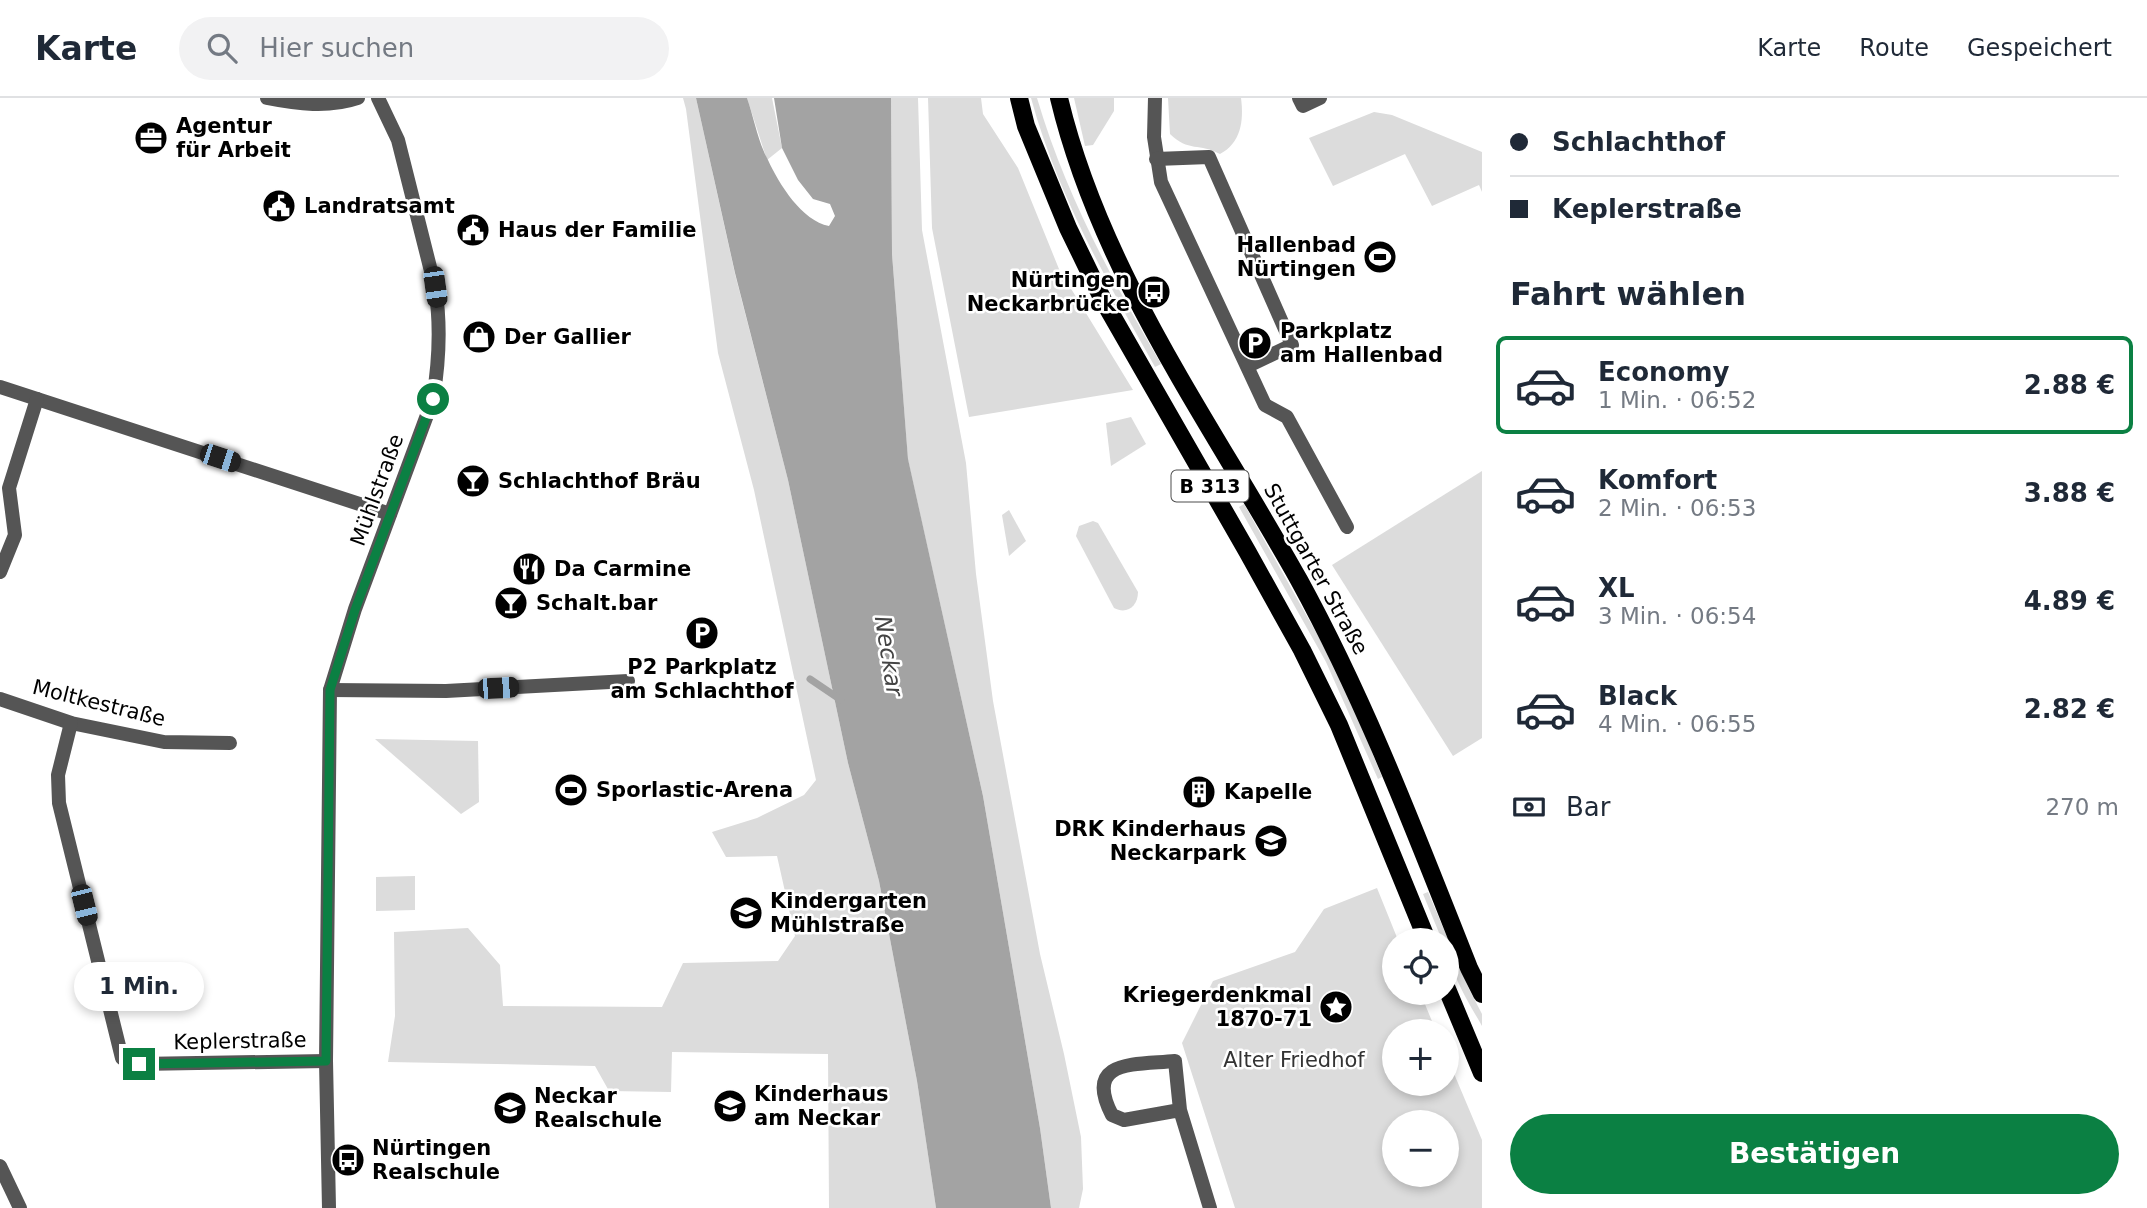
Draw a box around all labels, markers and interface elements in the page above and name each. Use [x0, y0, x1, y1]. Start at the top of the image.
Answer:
search box [179, 17, 669, 80]
text: Karte [35, 29, 137, 68]
icon: search [203, 29, 241, 67]
text: Hier suchen [259, 33, 414, 63]
text: Karte [1757, 34, 1821, 62]
text: Route [1859, 34, 1929, 62]
text: Gespeichert [1967, 34, 2112, 62]
place label: Agentur für Arbeit [176, 114, 291, 162]
office icon: Agentur für Arbeit [132, 119, 170, 157]
text: Schlachthof [1552, 127, 1725, 157]
public building icon: Landratsamt [260, 187, 298, 225]
place label: Landratsamt [304, 194, 455, 218]
text: Keplerstraße [1552, 194, 1742, 224]
public building icon: Haus der Familie [454, 211, 492, 249]
place label: Haus der Familie [498, 218, 696, 242]
place label: Hallenbad Nürtingen [1236, 233, 1356, 281]
sports icon: Hallenbad Nürtingen [1361, 238, 1399, 276]
car [422, 265, 449, 309]
place label: Nürtingen Neckarbrücke [967, 268, 1130, 316]
bus stop icon: Nürtingen Neckarbrücke [1135, 273, 1173, 311]
text: Fahrt wählen [1510, 275, 1746, 313]
shop icon: Der Gallier [460, 318, 498, 356]
place label: Parkplatz am Hallenbad [1280, 319, 1443, 367]
parking icon: Parkplatz am Hallenbad [1236, 324, 1274, 362]
place label: Der Gallier [504, 325, 632, 349]
icon: car [1514, 354, 1577, 417]
text: Economy [1598, 357, 1729, 387]
text: 2.88 € [2024, 370, 2115, 400]
route start [417, 383, 449, 415]
text: 1 Min. · 06:52 [1598, 387, 1756, 413]
street label: Mühlstraße [346, 431, 408, 549]
car [197, 442, 244, 474]
bar icon: Schlachthof Bräu [454, 462, 492, 500]
icon: car [1514, 462, 1577, 525]
text: Komfort [1598, 465, 1717, 495]
place label: Schlachthof Bräu [498, 469, 701, 493]
road number: B 313 [1172, 470, 1248, 502]
text: 3.88 € [2024, 478, 2115, 508]
street label: Stuttgarter Straße [1259, 479, 1373, 659]
text: 2 Min. · 06:53 [1598, 495, 1756, 521]
restaurant icon: Da Carmine [510, 550, 548, 588]
place label: Da Carmine [554, 557, 691, 581]
icon: car [1514, 570, 1577, 633]
text: XL [1598, 573, 1635, 603]
bar icon: Schalt.bar [492, 584, 530, 622]
text: 4.89 € [2024, 586, 2115, 616]
place label: Schalt.bar [536, 591, 658, 615]
text: 3 Min. · 06:54 [1598, 603, 1756, 629]
parking icon: P2 Parkplatz am Schlachthof [683, 614, 721, 652]
water label: Neckar [870, 614, 908, 699]
place label: P2 Parkplatz am Schlachthof [610, 655, 794, 703]
street label: Moltkestraße [30, 675, 168, 731]
car [477, 676, 520, 700]
icon: car [1514, 678, 1577, 741]
text: Black [1598, 681, 1677, 711]
text: 2.82 € [2024, 694, 2115, 724]
text: 4 Min. · 06:55 [1598, 711, 1756, 737]
sports icon: Sporlastic-Arena [552, 771, 590, 809]
building icon: Kapelle [1180, 773, 1218, 811]
place label: Sporlastic-Arena [596, 778, 793, 802]
place label: Kapelle [1224, 780, 1312, 804]
icon: cash [1510, 788, 1548, 826]
text: Bar [1566, 792, 1610, 822]
text: 270 m [2045, 794, 2119, 820]
place label: DRK Kinderhaus Neckarpark [1054, 817, 1247, 865]
school or university icon: DRK Kinderhaus Neckarpark [1252, 822, 1290, 860]
car [69, 882, 100, 928]
place label: Kindergarten Mühlstraße [770, 889, 927, 937]
school or university icon: Kindergarten Mühlstraße [727, 894, 765, 932]
map controls [1382, 928, 1459, 1187]
button: locate [1382, 928, 1459, 1005]
callout: 1 Min. [74, 962, 204, 1012]
text: 1 Min. [99, 973, 179, 999]
place label: Kriegerdenkmal 1870-71 [1123, 983, 1312, 1031]
place icon: Kriegerdenkmal 1870-71 [1317, 988, 1355, 1026]
button: + [1382, 1019, 1459, 1096]
street label: Keplerstraße [173, 1028, 307, 1054]
route end [123, 1048, 155, 1080]
park label: Alter Friedhof [1223, 1048, 1365, 1072]
place label: Kinderhaus am Neckar [754, 1082, 889, 1130]
place label: Neckar Realschule [534, 1084, 662, 1132]
school or university icon: Kinderhaus am Neckar [711, 1087, 749, 1125]
school or university icon: Neckar Realschule [491, 1089, 529, 1127]
button: − [1382, 1110, 1459, 1187]
button: Bestätigen [1510, 1114, 2119, 1194]
place label: Nürtingen Realschule [372, 1136, 500, 1184]
bus stop icon: Nürtingen Realschule [329, 1141, 367, 1179]

